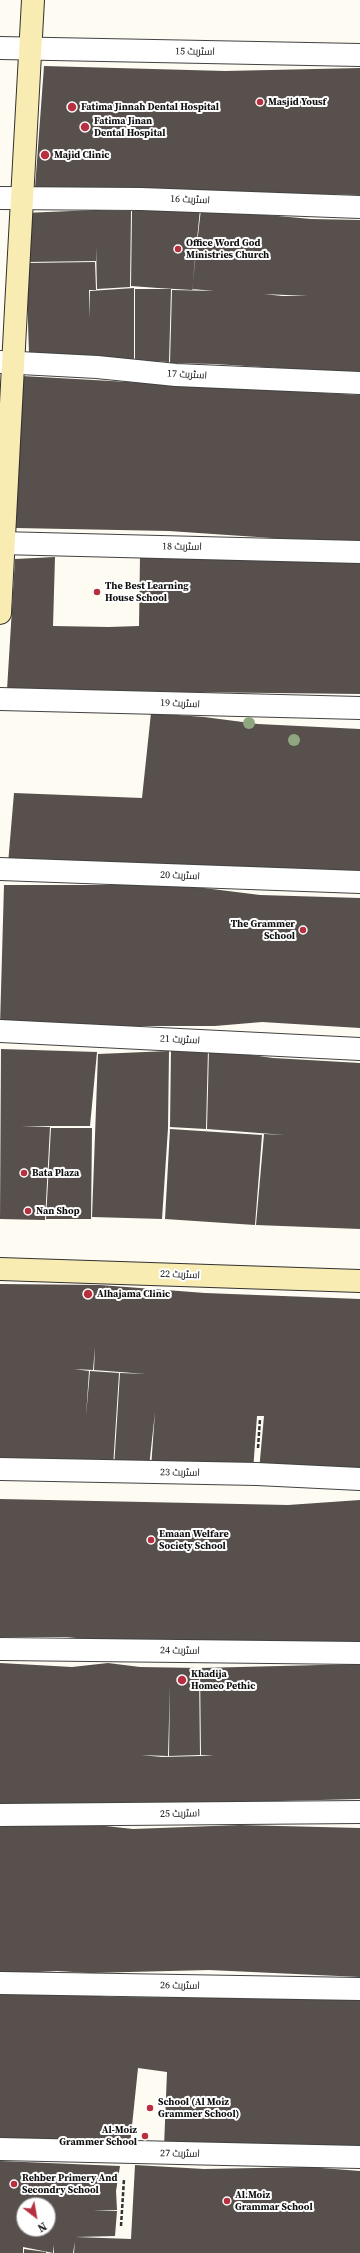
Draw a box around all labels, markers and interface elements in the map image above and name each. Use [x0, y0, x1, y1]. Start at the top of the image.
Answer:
street label: اسٹریٹ 15 [175, 46, 215, 58]
place label: Masjid Yousf [268, 96, 326, 108]
marker: Masjid Yousf [255, 97, 265, 107]
marker: Fatima Jinnah Dental Hospital [66, 101, 78, 113]
place label: Fatima Jinnah Dental Hospital [81, 101, 219, 113]
place label: Fatima Jinan Dental Hospital [94, 115, 165, 138]
marker: Fatima Jinan Dental Hospital [79, 121, 91, 133]
marker: Majid Clinic [39, 149, 51, 161]
place label: Majid Clinic [54, 149, 109, 161]
street label: اسٹریٹ 16 [170, 193, 210, 207]
place label: Office Word God Ministries Church [186, 237, 269, 260]
marker: Office Word God Ministries Church [173, 244, 183, 254]
street label: اسٹریٹ 17 [167, 368, 207, 382]
street label: اسٹریٹ 18 [162, 541, 202, 553]
place label: The Best Learning House School [105, 580, 189, 604]
marker: The Best Learning House School [92, 587, 102, 597]
street label: اسٹریٹ 19 [160, 697, 200, 711]
street label: اسٹریٹ 20 [160, 869, 200, 883]
place label: The Grammer School [231, 918, 295, 942]
marker: The Grammer School [298, 925, 308, 935]
street label: اسٹریٹ 21 [160, 1033, 200, 1047]
place label: Bata Plaza [32, 1167, 79, 1179]
marker: Bata Plaza [19, 1168, 29, 1178]
place label: Nan Shop [36, 1205, 80, 1217]
marker: Nan Shop [23, 1206, 33, 1216]
street label: اسٹریٹ 22 [160, 1268, 200, 1282]
marker: Alhajama Clinic [82, 1288, 94, 1300]
place label: Alhajama Clinic [97, 1288, 170, 1300]
street label: اسٹریٹ 23 [160, 1467, 200, 1479]
place label: Emaan Welfare Society School [159, 1528, 229, 1552]
marker: Emaan Welfare Society School [146, 1535, 156, 1545]
street label: اسٹریٹ 24 [160, 1645, 200, 1657]
place label: Khadija Homeo Pethic [191, 1668, 255, 1692]
marker: Khadija Homeo Pethic [176, 1674, 188, 1686]
street label: اسٹریٹ 25 [160, 1808, 200, 1820]
street label: اسٹریٹ 26 [160, 1980, 200, 1992]
place label: School (Al Moiz Grammer School) [158, 2096, 239, 2120]
marker: School (Al Moiz Grammer School) [145, 2103, 155, 2113]
place label: Al-Moiz Grammer School [59, 2124, 137, 2148]
marker: Al-Moiz Grammer School [140, 2131, 150, 2141]
street label: اسٹریٹ 27 [160, 2148, 200, 2160]
place label: Rehber Primery And Secondry School [22, 2172, 117, 2196]
marker: Rehber Primery And Secondry School [9, 2179, 19, 2189]
place label: Al.Moiz Grammar School [235, 2189, 313, 2212]
marker: Al.Moiz Grammar School [222, 2196, 232, 2206]
north arrow [16, 2197, 56, 2237]
text: N [35, 2218, 49, 2235]

